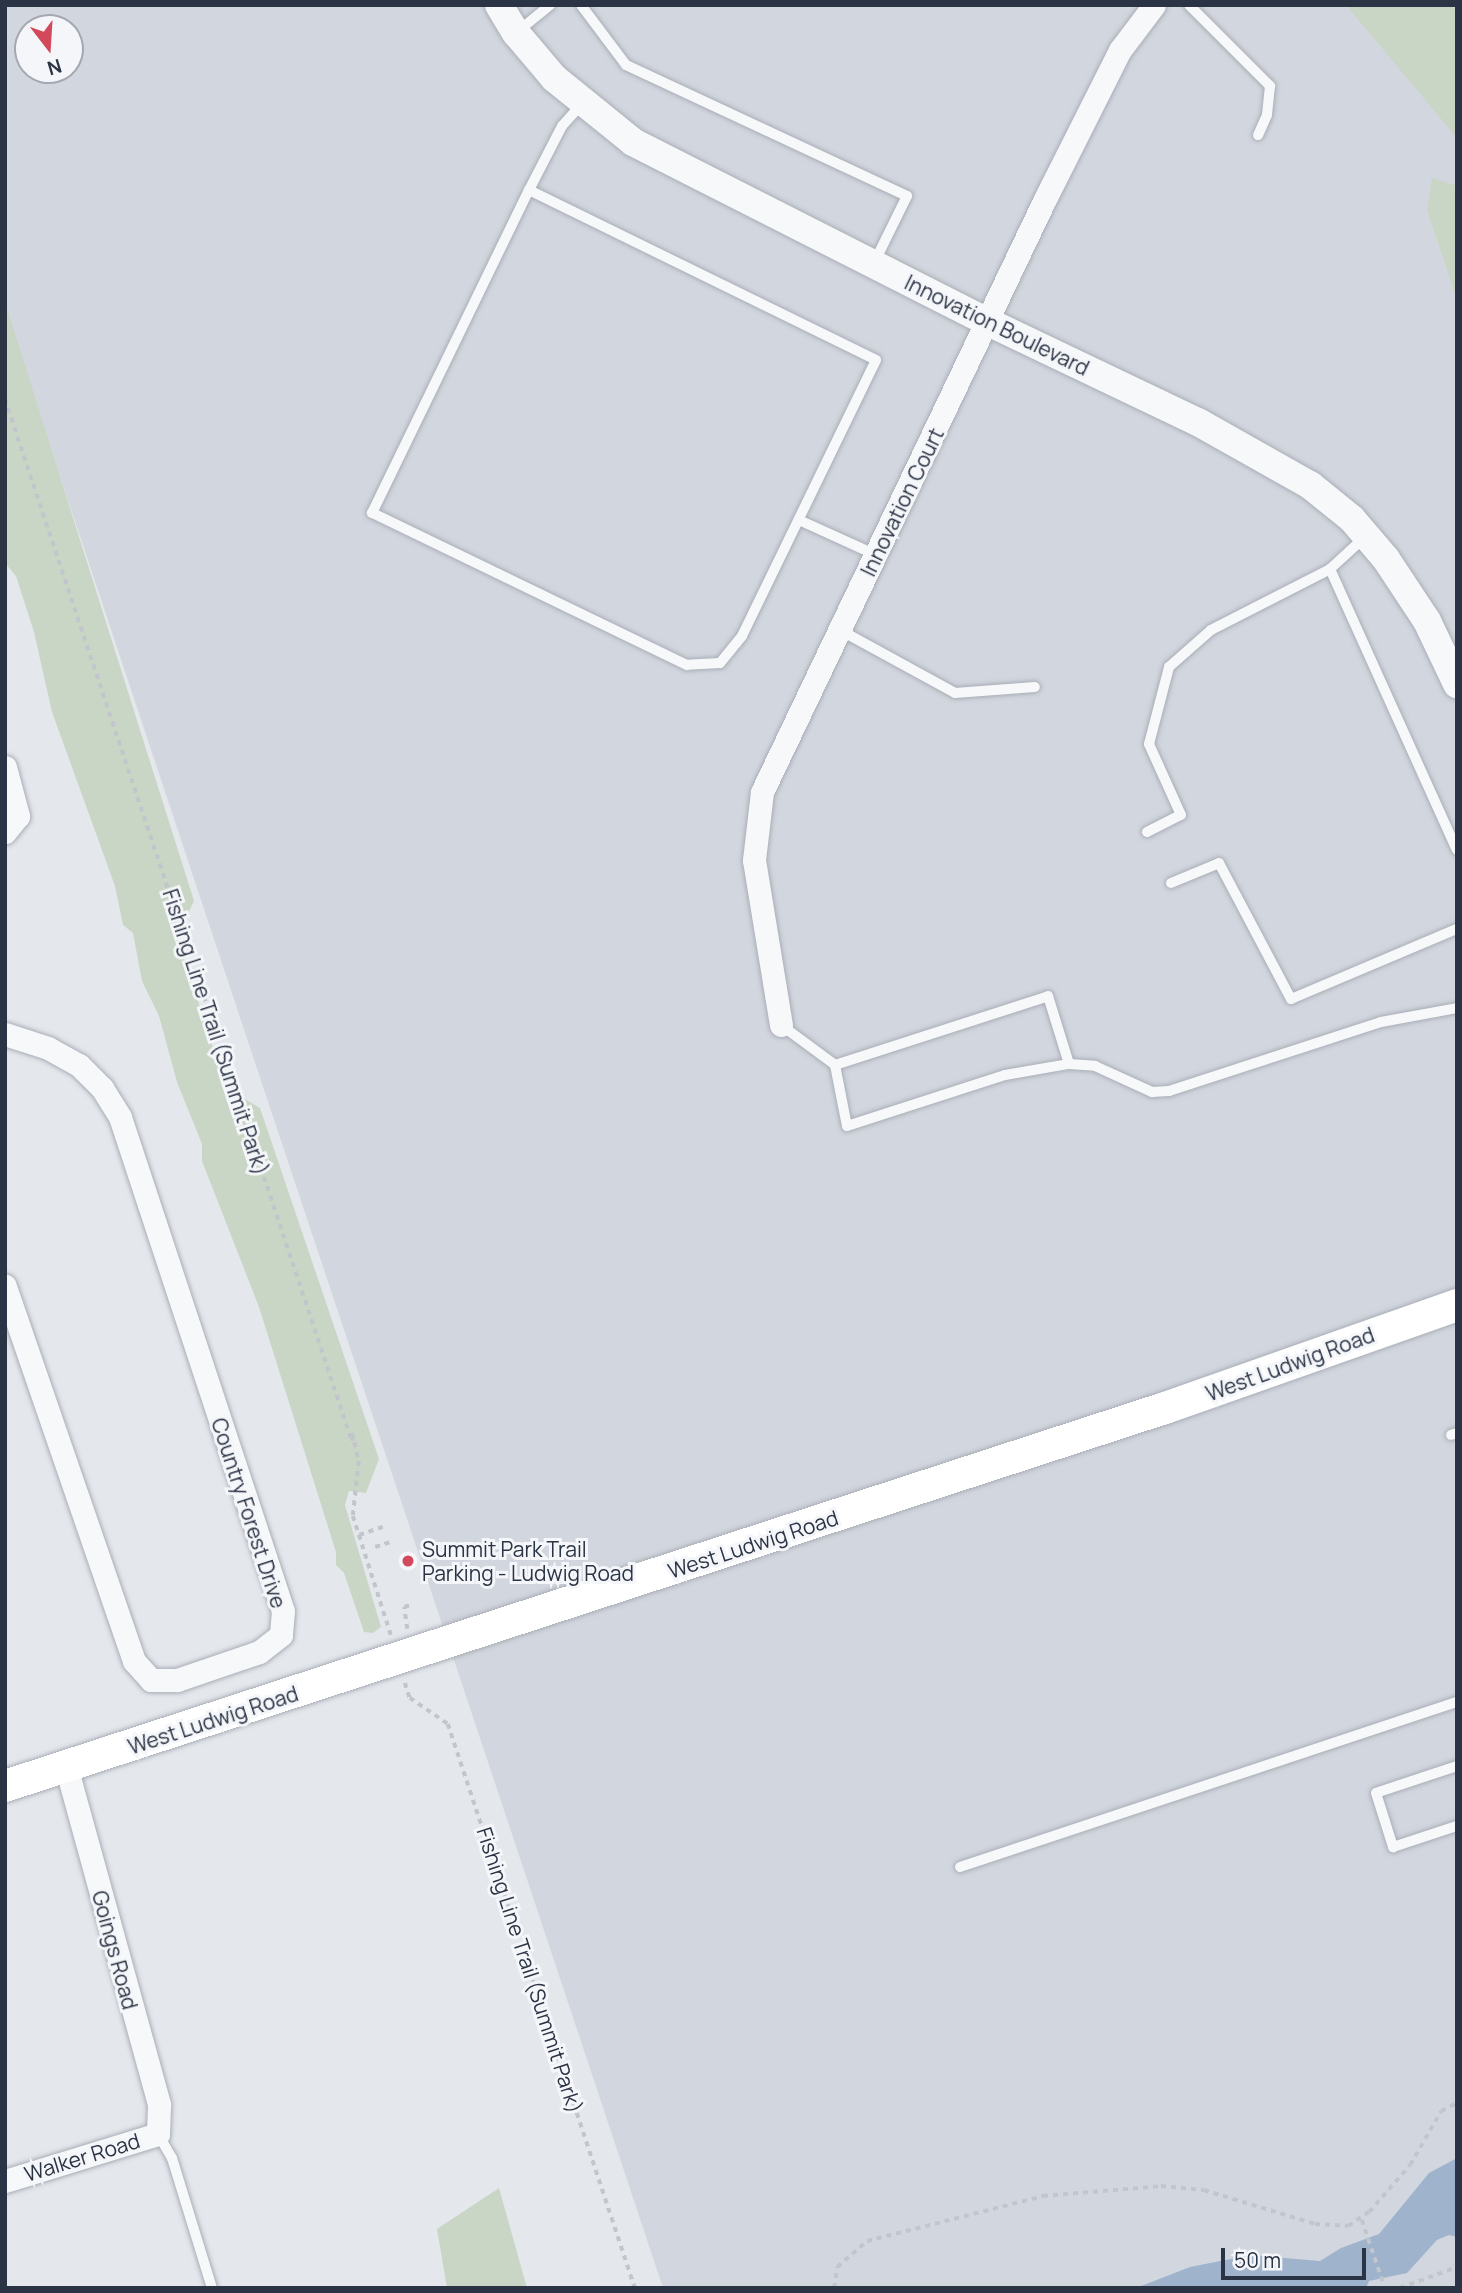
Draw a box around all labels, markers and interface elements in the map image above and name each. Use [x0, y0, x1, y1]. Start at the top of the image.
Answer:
north arrow [14, 14, 84, 84]
text: N [44, 53, 65, 82]
street label: Innovation Boulevard [901, 269, 1093, 381]
street label: Innovation Court [855, 424, 949, 580]
street label: Fishing Line Trail (Summit Park) [158, 886, 274, 1178]
street label: West Ludwig Road [1202, 1322, 1378, 1406]
street label: Country Forest Drive [206, 1415, 292, 1611]
street label: West Ludwig Road [665, 1505, 841, 1583]
place label: Summit Park Trail Parking - Ludwig Road [422, 1536, 634, 1586]
marker: Summit Park Trail Parking - Ludwig Road [400, 1553, 416, 1569]
street label: West Ludwig Road [125, 1681, 301, 1759]
street label: Fishing Line Trail (Summit Park) [472, 1824, 588, 2116]
street label: Goings Road [87, 1888, 143, 2012]
street label: Walker Road [21, 2128, 143, 2186]
scale bar [1224, 2234, 1369, 2278]
text: 50 m [1234, 2246, 1281, 2274]

